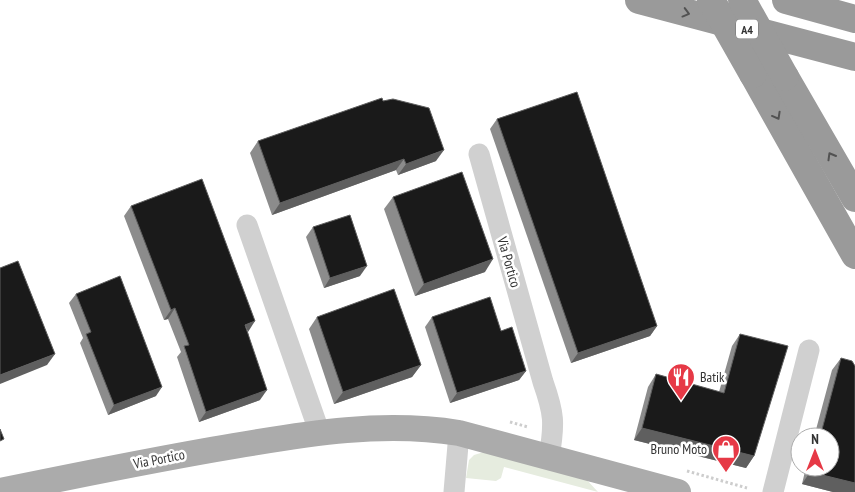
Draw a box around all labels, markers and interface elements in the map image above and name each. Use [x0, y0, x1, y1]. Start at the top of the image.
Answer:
one-way arrow [682, 7, 690, 17]
road number: A4 [736, 20, 758, 38]
one-way arrow [771, 111, 781, 120]
one-way arrow [827, 152, 837, 161]
street label: Via Portico [493, 234, 525, 289]
restaurant icon: Batik [666, 362, 696, 401]
place label: Batik [700, 368, 725, 386]
north arrow [790, 427, 840, 477]
text: N [811, 430, 819, 448]
shop icon: Bruno Moto [711, 434, 741, 473]
place label: Bruno Moto [651, 440, 707, 458]
street label: Via Portico [131, 445, 186, 473]

